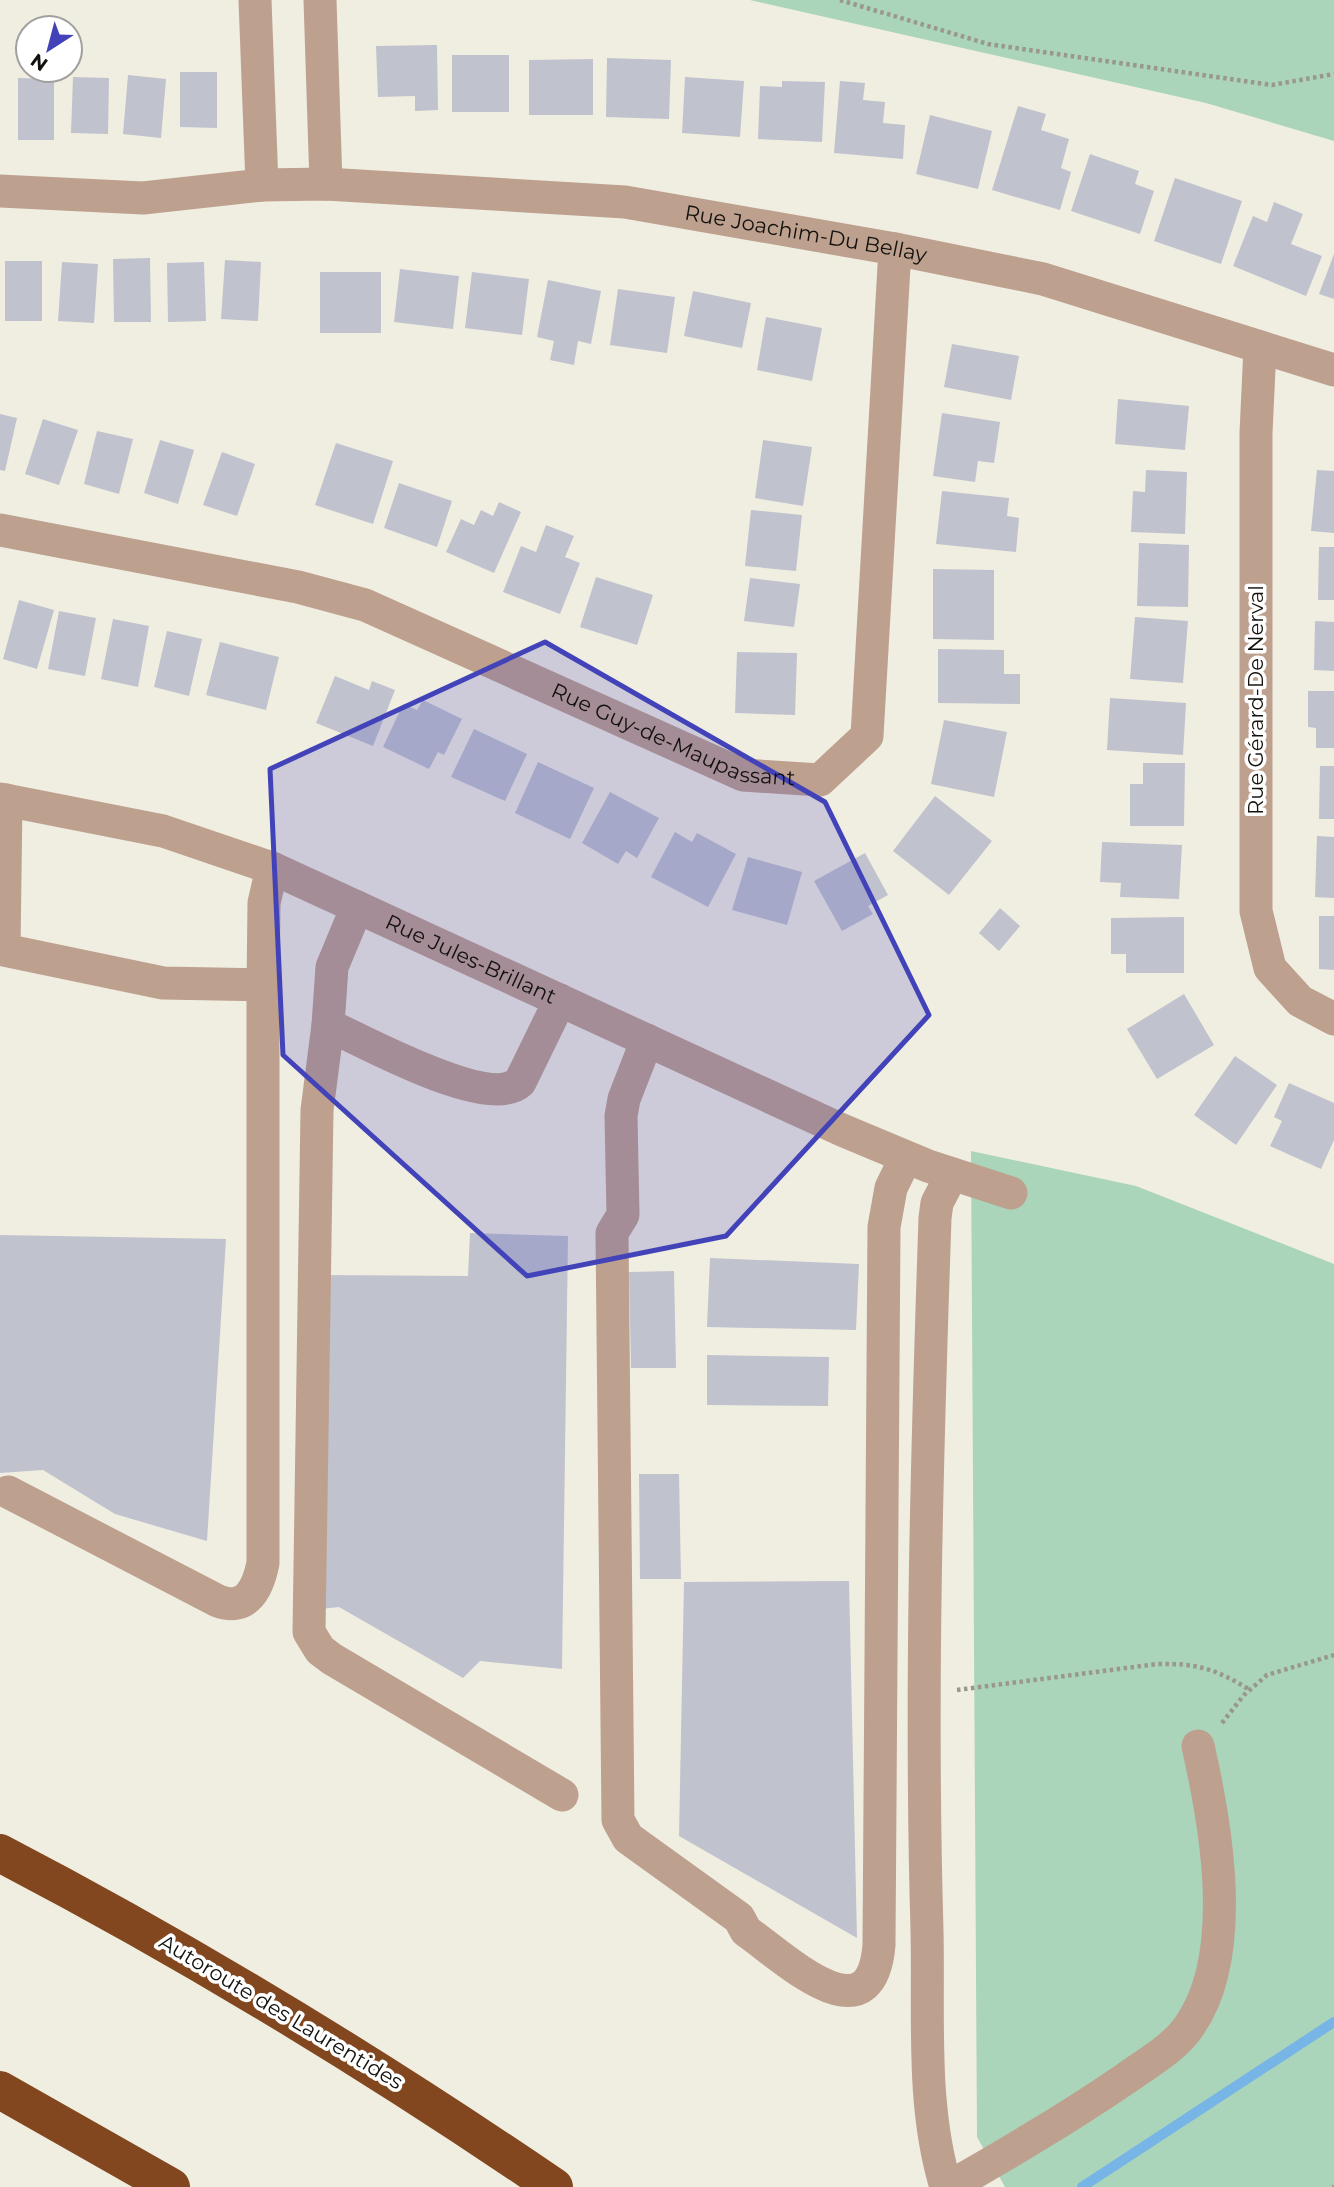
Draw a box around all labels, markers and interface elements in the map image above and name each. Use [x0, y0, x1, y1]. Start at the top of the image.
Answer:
north arrow [14, 14, 84, 84]
text: N [26, 49, 52, 76]
street label: Rue Joachim-Du Bellay [683, 200, 930, 267]
street label: Rue Gérard-De Nerval [1243, 585, 1268, 815]
street label: Rue Guy-de-Maupassant [548, 678, 796, 790]
street label: Rue Jules-Brillant [382, 909, 560, 1009]
street label: Autoroute des Laurentides [155, 1929, 408, 2094]

